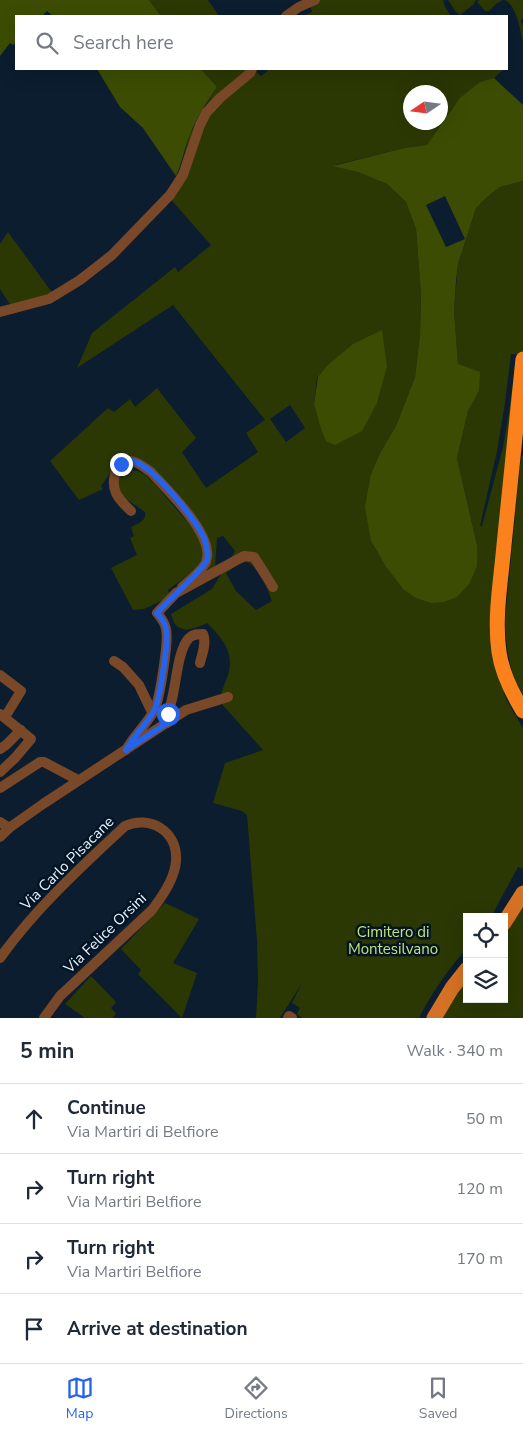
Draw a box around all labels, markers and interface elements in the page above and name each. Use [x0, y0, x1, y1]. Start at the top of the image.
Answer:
search box [15, 15, 508, 70]
icon: search [33, 29, 61, 57]
text: Search here [73, 30, 174, 56]
north arrow [403, 85, 448, 130]
route end [110, 453, 133, 476]
route start [157, 703, 180, 726]
street label: Via Carlo Pisacane [15, 812, 118, 915]
street label: Via Felice Orsini [59, 888, 151, 978]
map controls [463, 913, 508, 1003]
button: locate [463, 913, 508, 958]
park label: Cimitero di Montesilvano [348, 922, 438, 959]
button: layers [463, 958, 508, 1003]
text: 5 min [20, 1037, 74, 1065]
text: Walk · 340 m [407, 1040, 503, 1062]
text: Continue [67, 1095, 146, 1121]
icon: ahead [20, 1105, 48, 1133]
text: 50 m [466, 1108, 503, 1130]
text: Via Martiri di Belfiore [67, 1121, 219, 1143]
text: Turn right [67, 1165, 154, 1191]
icon: right [20, 1175, 48, 1203]
text: 120 m [456, 1178, 503, 1200]
text: Via Martiri Belfiore [67, 1191, 201, 1213]
text: Turn right [67, 1235, 154, 1261]
icon: right [20, 1245, 48, 1273]
text: 170 m [456, 1248, 503, 1270]
text: Via Martiri Belfiore [67, 1261, 201, 1283]
icon: arrive [20, 1315, 48, 1343]
text: Arrive at destination [67, 1316, 248, 1342]
tab: Map [66, 1374, 94, 1423]
tab: Directions [225, 1374, 288, 1423]
tab: Saved [419, 1374, 457, 1423]

